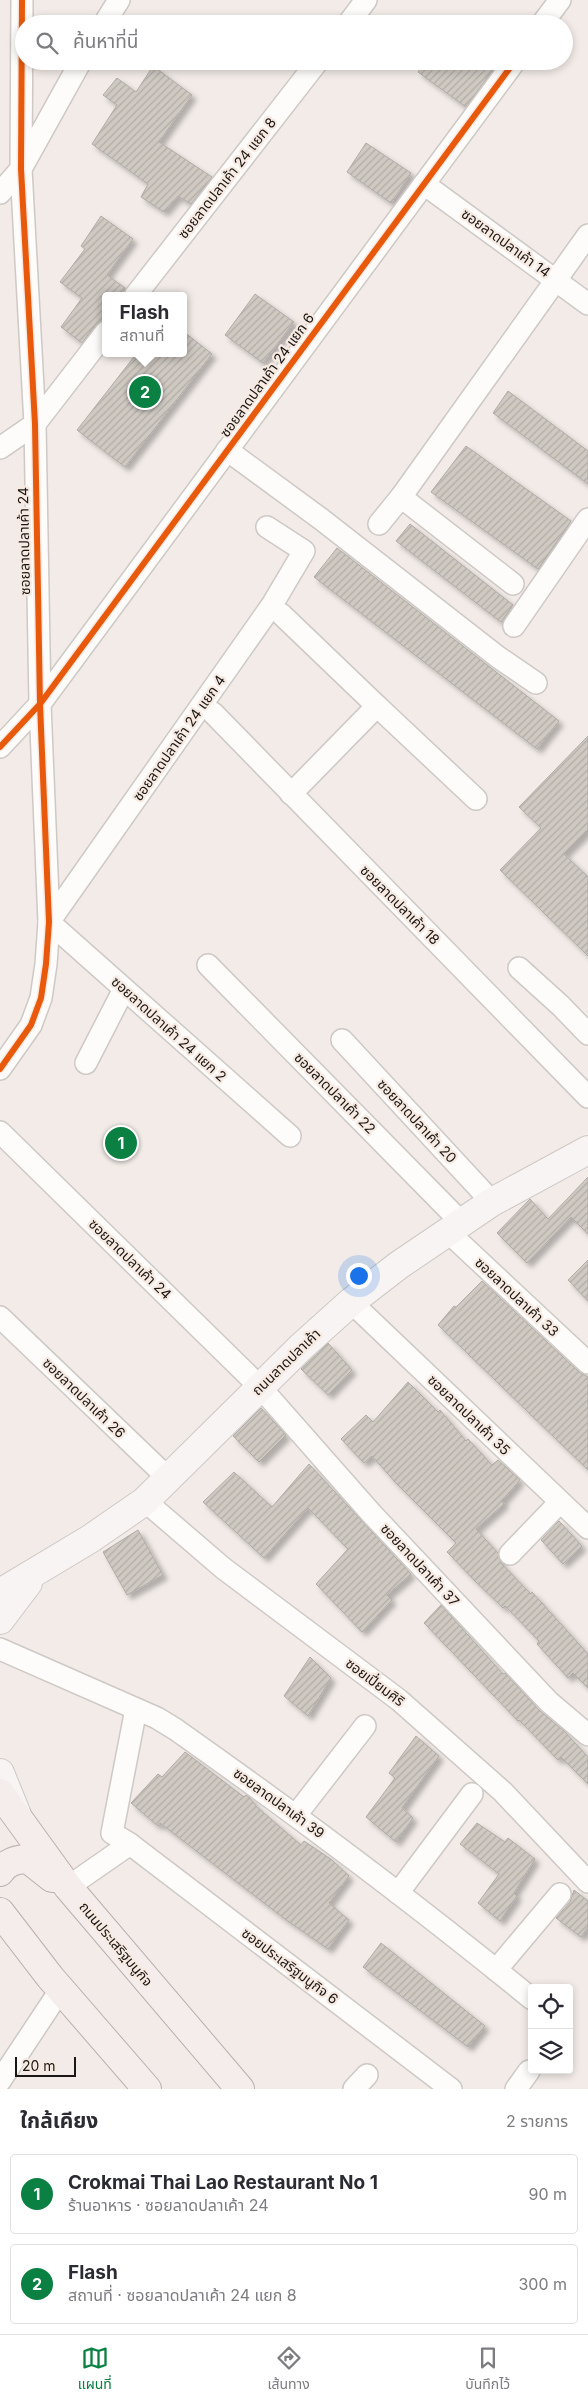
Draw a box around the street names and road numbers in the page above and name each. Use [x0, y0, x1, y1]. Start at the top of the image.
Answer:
street label: ซอยลาดปลาเค้า 24 แยก 8 [174, 114, 279, 242]
street label: ซอยลาดปลาเค้า 14 [459, 205, 554, 280]
street label: ซอยลาดปลาเค้า 24 แยก 6 [216, 309, 317, 440]
street label: ซอยลาดปลาเค้า 24 [14, 487, 33, 595]
street label: ซอยลาดปลาเค้า 24 แยก 4 [129, 672, 228, 804]
street label: ซอยลาดปลาเค้า 18 [357, 861, 444, 948]
street label: ซอยลาดปลาเค้า 24 แยก 2 [108, 973, 230, 1085]
street label: ซอยลาดปลาเค้า 22 [291, 1048, 380, 1137]
street label: ซอยลาดปลาเค้า 20 [374, 1075, 460, 1166]
street label: ซอยลาดปลาเค้า 24 [86, 1215, 175, 1302]
street label: ซอยลาดปลาเค้า 33 [472, 1254, 563, 1340]
street label: ถนนลาดปลาเค้า [248, 1325, 323, 1398]
street label: ซอยลาดปลาเค้า 26 [40, 1354, 129, 1441]
street label: ซอยลาดปลาเค้า 35 [425, 1371, 514, 1458]
street label: ซอยลาดปลาเค้า 37 [378, 1520, 463, 1610]
street label: ซอยเปี่ยมศิริ [343, 1653, 409, 1709]
street label: ซอยลาดปลาเค้า 39 [231, 1764, 328, 1841]
street label: ถนนประเสริฐมนูกิจ [75, 1898, 157, 1990]
street label: ซอยประเสริฐมนูกิจ 6 [238, 1924, 342, 2008]

